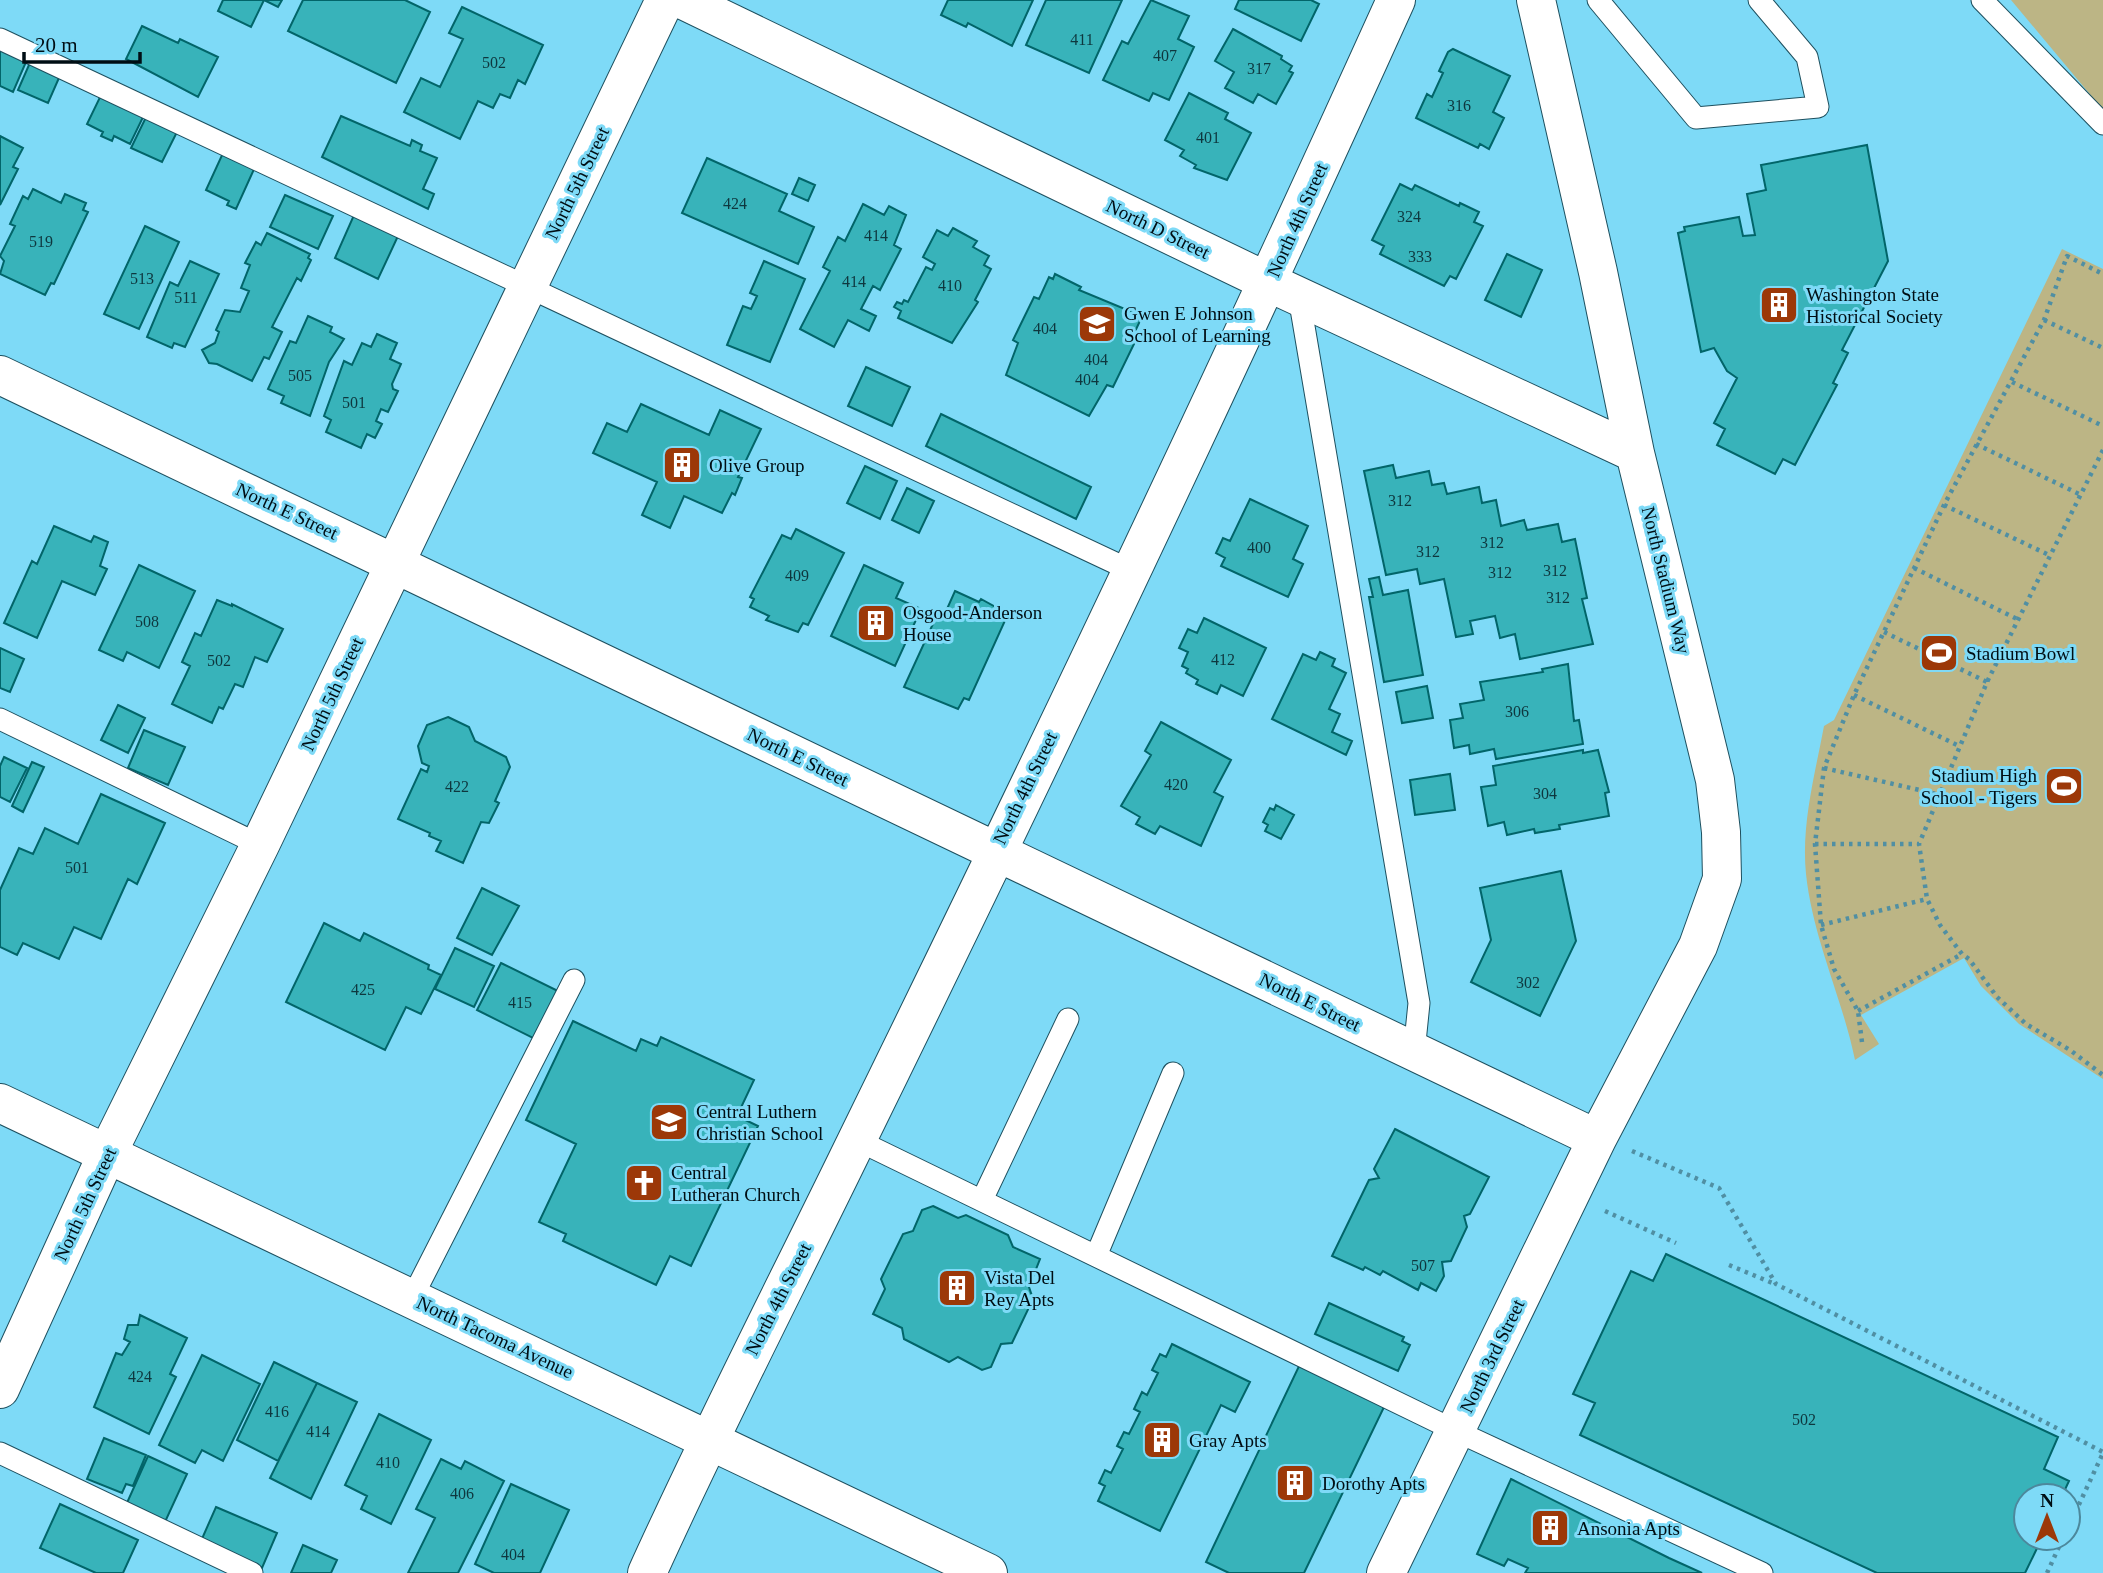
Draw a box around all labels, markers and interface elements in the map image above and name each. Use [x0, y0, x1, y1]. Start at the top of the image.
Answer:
scale bar [24, 21, 140, 65]
house number: 411 [1070, 31, 1094, 48]
text: 20 m [35, 33, 78, 57]
house number: 407 [1153, 47, 1177, 64]
house number: 502 [482, 54, 506, 71]
house number: 317 [1247, 60, 1271, 77]
house number: 316 [1447, 97, 1471, 114]
street label: North 5th Street [541, 123, 614, 243]
house number: 401 [1196, 129, 1220, 146]
street label: North 4th Street [1263, 159, 1332, 280]
house number: 424 [723, 195, 747, 212]
street label: North D Street [1103, 195, 1214, 263]
house number: 324 [1397, 208, 1421, 225]
house number: 414 [864, 227, 888, 244]
house number: 519 [29, 233, 53, 250]
house number: 333 [1408, 248, 1432, 265]
house number: 513 [130, 270, 154, 287]
house number: 414 [842, 273, 866, 290]
house number: 410 [938, 277, 962, 294]
building icon: Washington State Historical Society [1758, 284, 1800, 326]
place label: Washington State Historical Society [1806, 284, 1943, 327]
house number: 511 [174, 289, 198, 306]
school or university icon: Gwen E Johnson School of Learning [1076, 303, 1118, 345]
place label: Gwen E Johnson School of Learning [1124, 303, 1271, 346]
house number: 404 [1033, 320, 1057, 337]
house number: 404 [1084, 351, 1108, 368]
house number: 505 [288, 367, 312, 384]
house number: 404 [1075, 371, 1099, 388]
house number: 501 [342, 394, 366, 411]
building icon: Olive Group [661, 444, 703, 486]
place label: Olive Group [709, 455, 805, 476]
street label: North E Street [233, 478, 342, 544]
house number: 312 [1388, 492, 1412, 509]
street label: North Stadium Way [1638, 504, 1695, 656]
house number: 312 [1480, 534, 1504, 551]
house number: 400 [1247, 539, 1271, 556]
house number: 312 [1416, 543, 1440, 560]
house number: 312 [1543, 562, 1567, 579]
house number: 312 [1488, 564, 1512, 581]
house number: 409 [785, 567, 809, 584]
house number: 312 [1546, 589, 1570, 606]
building icon: Osgood-Anderson House [855, 602, 897, 644]
place label: Osgood-Anderson House [903, 602, 1043, 645]
house number: 508 [135, 613, 159, 630]
sports icon: Stadium Bowl [1918, 632, 1960, 674]
street label: North 5th Street [297, 633, 368, 754]
place label: Stadium Bowl [1966, 643, 2075, 664]
house number: 412 [1211, 651, 1235, 668]
house number: 502 [207, 652, 231, 669]
house number: 306 [1505, 703, 1529, 720]
street label: North E Street [744, 724, 853, 791]
street label: North 4th Street [989, 728, 1062, 848]
place label: Stadium High School - Tigers [1921, 765, 2037, 808]
sports icon: Stadium High School - Tigers [2043, 765, 2085, 807]
house number: 420 [1164, 776, 1188, 793]
house number: 422 [445, 778, 469, 795]
house number: 304 [1533, 785, 1557, 802]
house number: 501 [65, 859, 89, 876]
street label: North E Street [1256, 969, 1365, 1036]
house number: 302 [1516, 974, 1540, 991]
house number: 425 [351, 981, 375, 998]
house number: 415 [508, 994, 532, 1011]
school or university icon: Central Luthern Christian School [648, 1101, 690, 1143]
place label: Central Luthern Christian School [696, 1101, 823, 1144]
street label: North 5th Street [50, 1143, 121, 1264]
church icon: Central Lutheran Church [623, 1162, 665, 1204]
place label: Central Lutheran Church [671, 1162, 801, 1205]
street label: North 4th Street [741, 1239, 815, 1358]
house number: 507 [1411, 1257, 1435, 1274]
building icon: Vista Del Rey Apts [936, 1267, 978, 1309]
place label: Vista Del Rey Apts [984, 1267, 1055, 1310]
street label: North Tacoma Avenue [414, 1292, 576, 1382]
street label: North 3rd Street [1455, 1295, 1529, 1416]
house number: 424 [128, 1368, 152, 1385]
house number: 416 [265, 1403, 289, 1420]
house number: 502 [1792, 1411, 1816, 1428]
building icon: Gray Apts [1141, 1419, 1183, 1461]
house number: 414 [306, 1423, 330, 1440]
place label: Gray Apts [1189, 1430, 1267, 1451]
house number: 410 [376, 1454, 400, 1471]
building icon: Dorothy Apts [1274, 1462, 1316, 1504]
place label: Dorothy Apts [1322, 1473, 1425, 1494]
north arrow [2012, 1482, 2082, 1552]
house number: 406 [450, 1485, 474, 1502]
text: N [2040, 1490, 2054, 1511]
building icon: Ansonia Apts [1529, 1507, 1571, 1549]
place label: Ansonia Apts [1577, 1518, 1680, 1539]
house number: 404 [501, 1546, 525, 1563]

